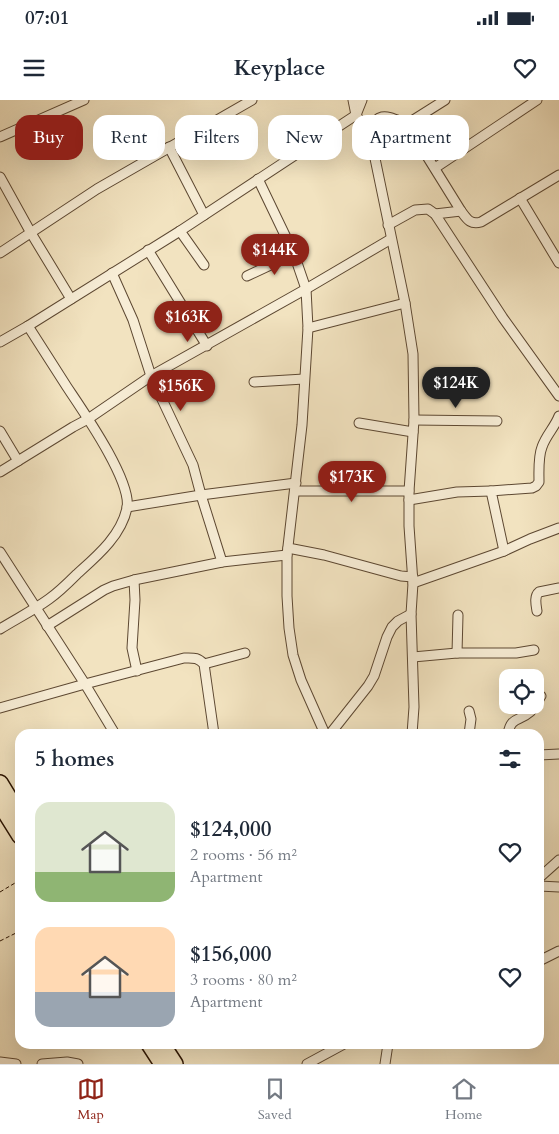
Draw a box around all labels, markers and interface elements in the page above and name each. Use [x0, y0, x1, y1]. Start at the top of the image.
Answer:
text: 07:01 [25, 5, 69, 31]
text: Keyplace [234, 53, 325, 83]
icon: menu [20, 54, 48, 82]
icon: heart [511, 54, 539, 82]
chip: Buy [15, 115, 83, 160]
chip: Rent [93, 115, 165, 160]
chip: Filters [175, 115, 258, 160]
chip: New [268, 115, 342, 160]
chip: Apartment [352, 115, 469, 160]
pin: $144K [240, 234, 310, 276]
text: $144K [252, 239, 298, 261]
pin: $163K [153, 300, 223, 343]
text: $163K [165, 306, 211, 328]
pin: $124K [421, 366, 491, 409]
pin: $156K [146, 370, 216, 412]
text: $124K [433, 372, 479, 394]
text: $156K [158, 375, 204, 397]
pin: $173K [317, 460, 387, 503]
text: $173K [329, 466, 375, 488]
map controls [499, 669, 544, 714]
button: locate [499, 669, 544, 714]
text: 5 homes [35, 745, 114, 774]
icon: filters [496, 745, 524, 773]
text: $124,000 [190, 815, 271, 844]
icon: home [75, 822, 135, 882]
icon: heart [496, 838, 524, 866]
text: 2 rooms · 56 m² [190, 844, 297, 866]
text: Apartment [190, 866, 263, 888]
text: $156,000 [190, 940, 271, 969]
icon: home [75, 947, 135, 1007]
icon: heart [496, 963, 524, 991]
text: 3 rooms · 80 m² [190, 969, 297, 991]
text: Apartment [190, 991, 263, 1013]
tab: Map [77, 1075, 105, 1124]
tab: Saved [258, 1075, 292, 1124]
tab: Home [445, 1075, 482, 1124]

